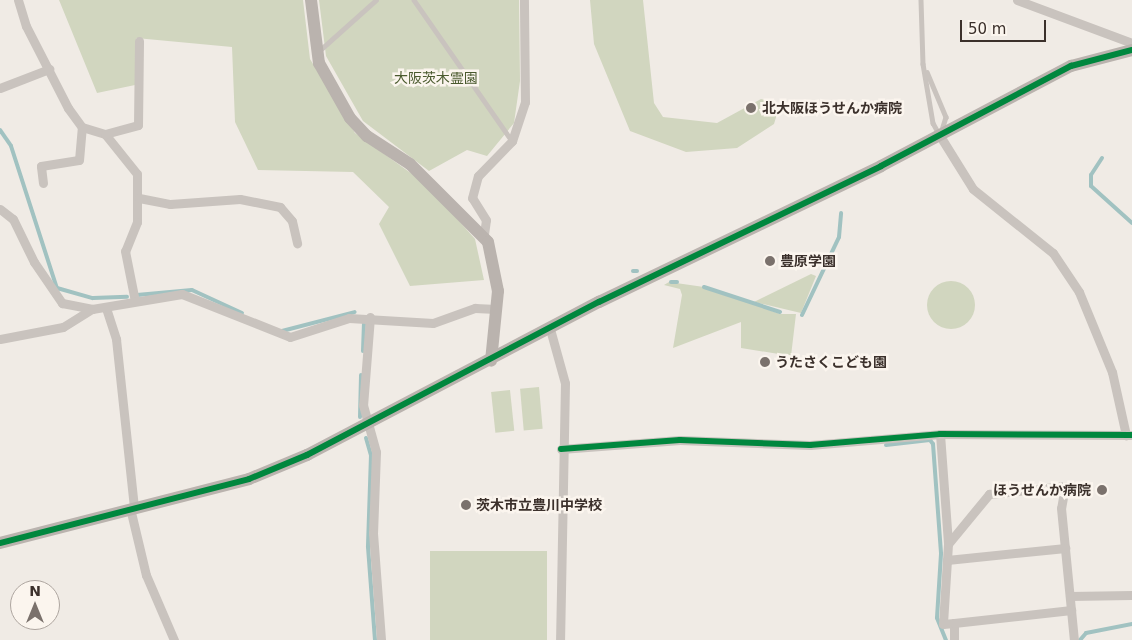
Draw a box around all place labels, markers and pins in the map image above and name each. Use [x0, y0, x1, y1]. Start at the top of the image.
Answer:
place label: 北大阪ほうせんか病院 [762, 100, 902, 116]
marker: 北大阪ほうせんか病院 [744, 101, 758, 115]
place label: 豊原学園 [780, 253, 836, 269]
marker: 豊原学園 [764, 255, 776, 267]
place label: うたさくこども園 [775, 354, 887, 370]
marker: うたさくこども園 [759, 356, 771, 368]
place label: ほうせんか病院 [993, 482, 1091, 498]
marker: ほうせんか病院 [1095, 483, 1109, 497]
place label: 茨木市立豊川中学校 [476, 497, 602, 513]
marker: 茨木市立豊川中学校 [460, 499, 472, 511]

